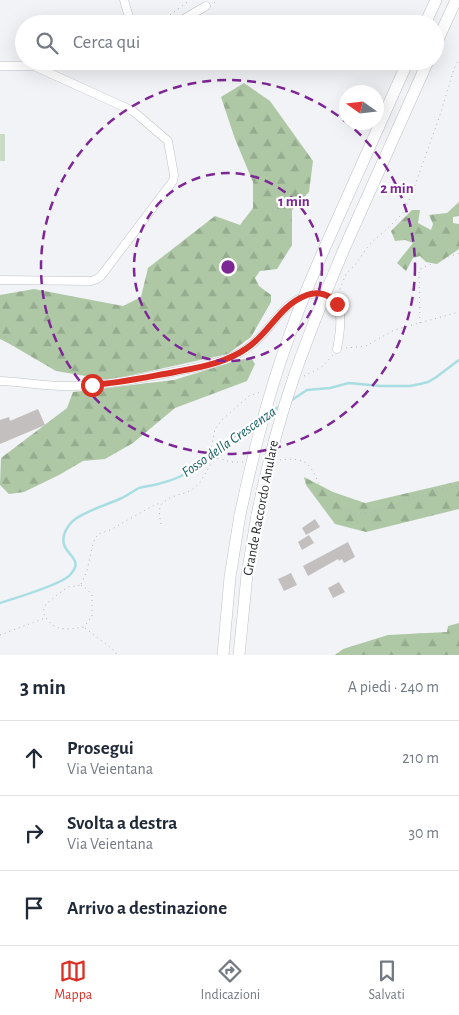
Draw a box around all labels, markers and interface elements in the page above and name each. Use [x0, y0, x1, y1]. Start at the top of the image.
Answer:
search box [15, 15, 444, 70]
icon: search [33, 29, 61, 57]
text: Cerca qui [73, 33, 140, 52]
north arrow [339, 85, 384, 130]
text: 2 min [380, 181, 414, 196]
text: 1 min [278, 194, 310, 209]
centre of rings [219, 258, 237, 276]
route end [326, 293, 349, 316]
route start [81, 374, 104, 397]
water label: Fosso della Crescenza [179, 404, 279, 480]
street label: Grande Raccordo Anulare [241, 439, 281, 577]
text: 3 min [20, 677, 66, 698]
text: A piedi · 240 m [348, 679, 439, 695]
text: Prosegui [67, 739, 134, 758]
icon: ahead [20, 744, 48, 772]
text: 210 m [402, 750, 439, 766]
text: Via Veientana [67, 761, 153, 777]
text: Svolta a destra [67, 814, 177, 833]
icon: right [20, 819, 48, 847]
text: 30 m [409, 825, 439, 841]
text: Via Veientana [67, 836, 153, 852]
icon: arrive [20, 894, 48, 922]
text: Arrivo a destinazione [67, 899, 227, 918]
tab: Mappa [54, 957, 92, 1004]
tab: Indicazioni [201, 957, 260, 1004]
tab: Salvati [369, 957, 405, 1004]

